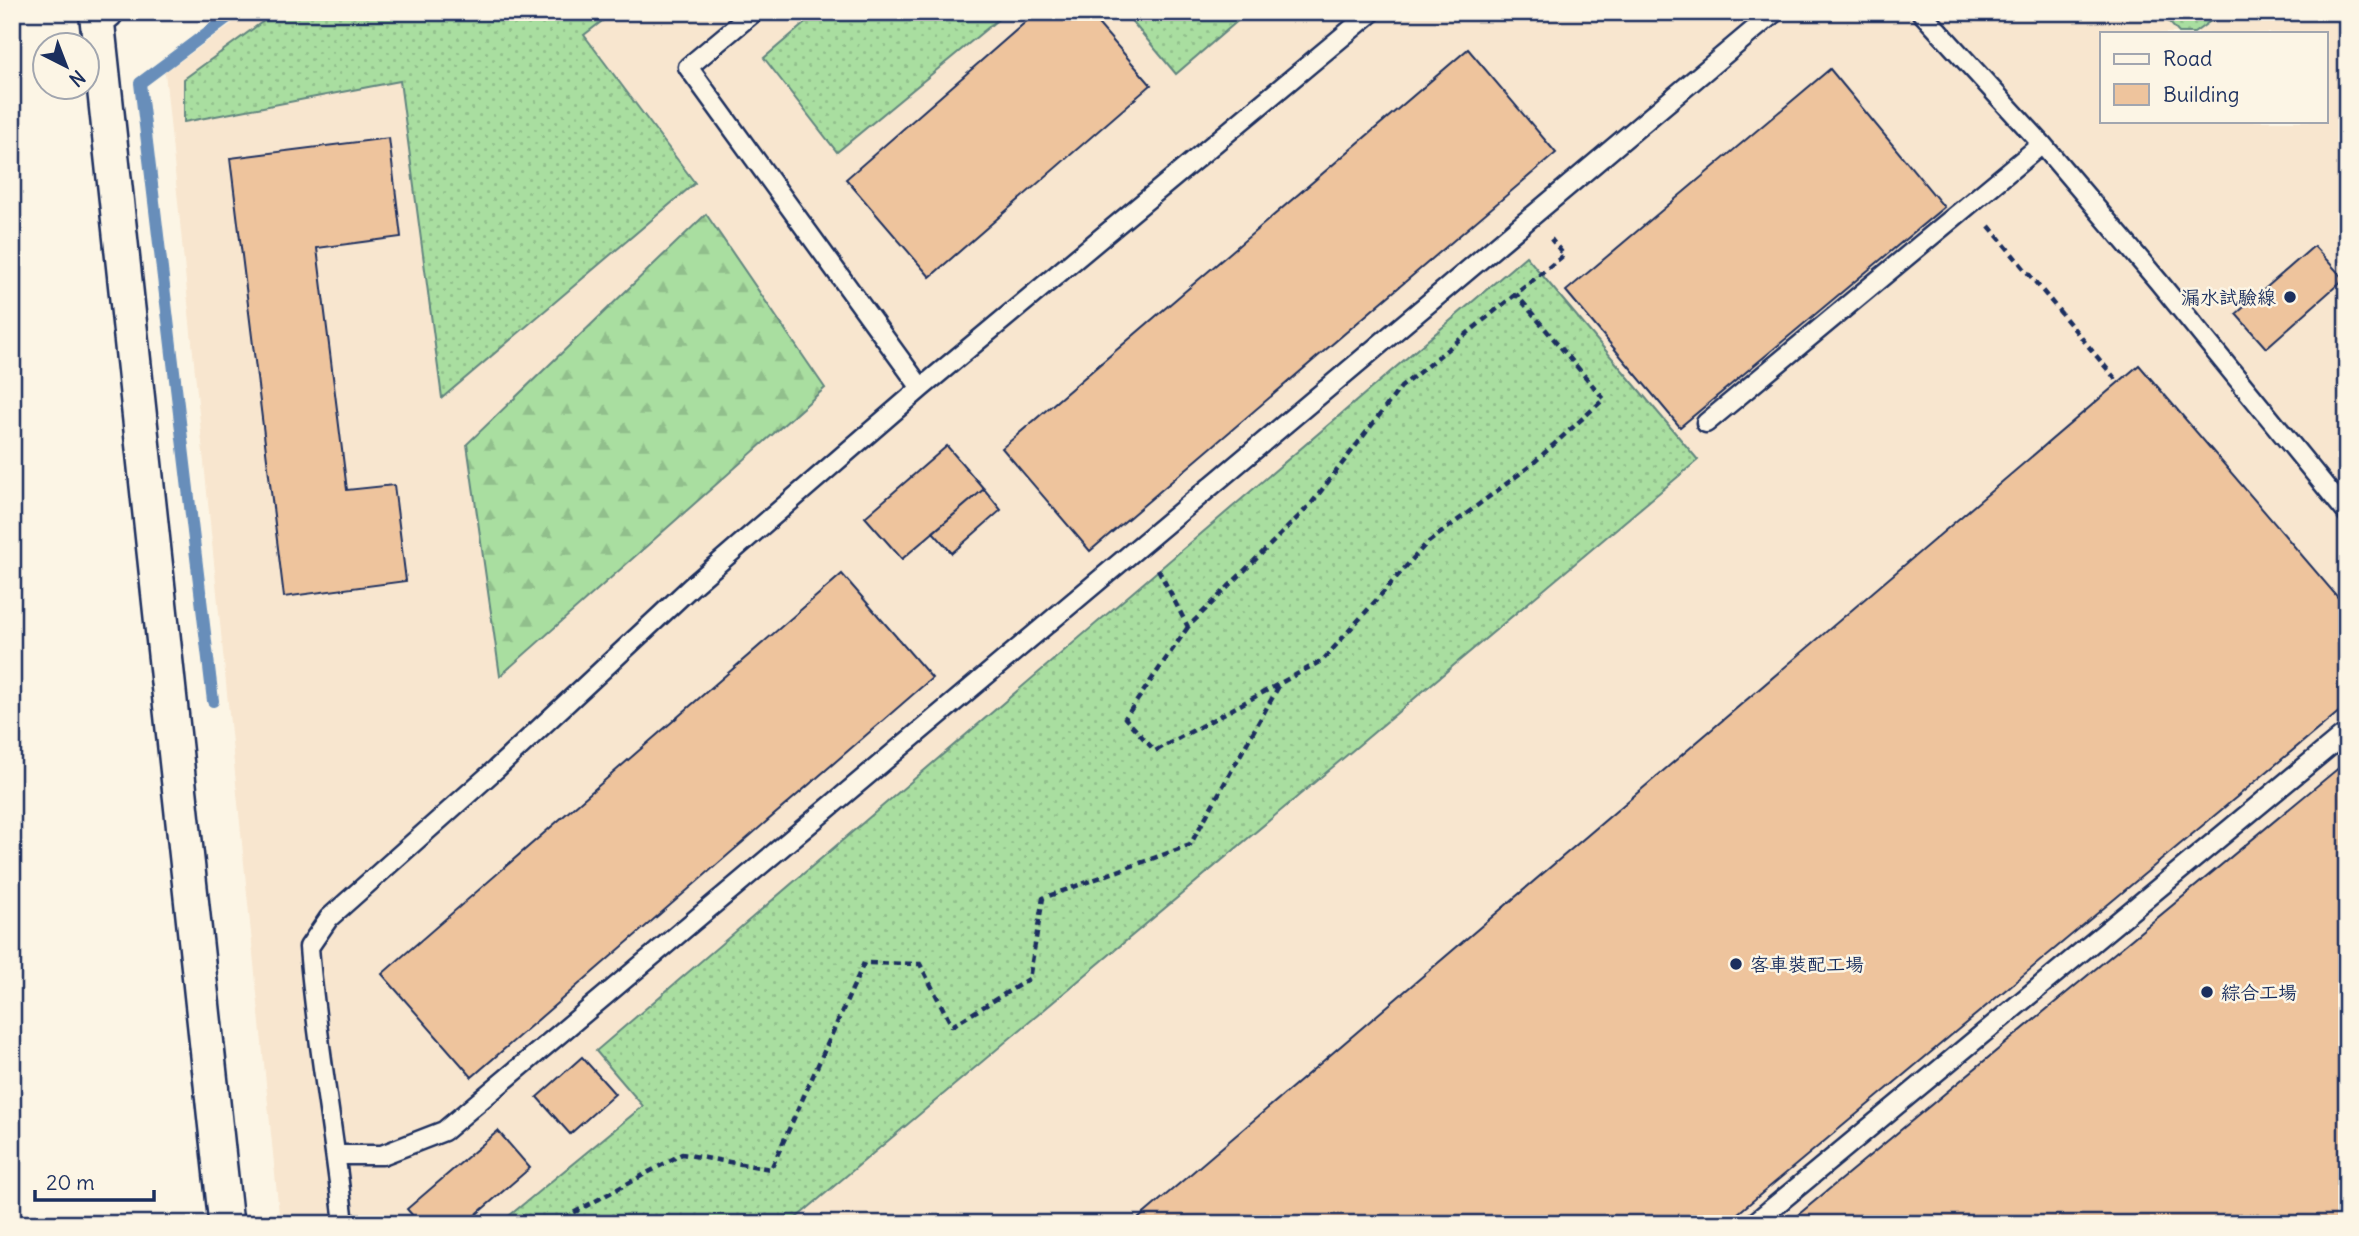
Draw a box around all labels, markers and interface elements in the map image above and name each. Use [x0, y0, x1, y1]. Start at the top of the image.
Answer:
north arrow [32, 32, 102, 102]
legend [2100, 32, 2328, 122]
text: Road [2163, 45, 2212, 72]
text: N [64, 65, 90, 92]
text: Building [2163, 81, 2239, 108]
place label: 漏水試驗線 [2181, 285, 2276, 309]
marker: 漏水試驗線 [2282, 289, 2298, 305]
place label: 客車裝配工場 [1750, 952, 1864, 976]
marker: 客車裝配工場 [1728, 956, 1744, 972]
place label: 綜合工場 [2221, 980, 2297, 1004]
marker: 綜合工場 [2199, 984, 2215, 1000]
scale bar [35, 1159, 154, 1203]
text: 20 m [46, 1169, 95, 1196]

